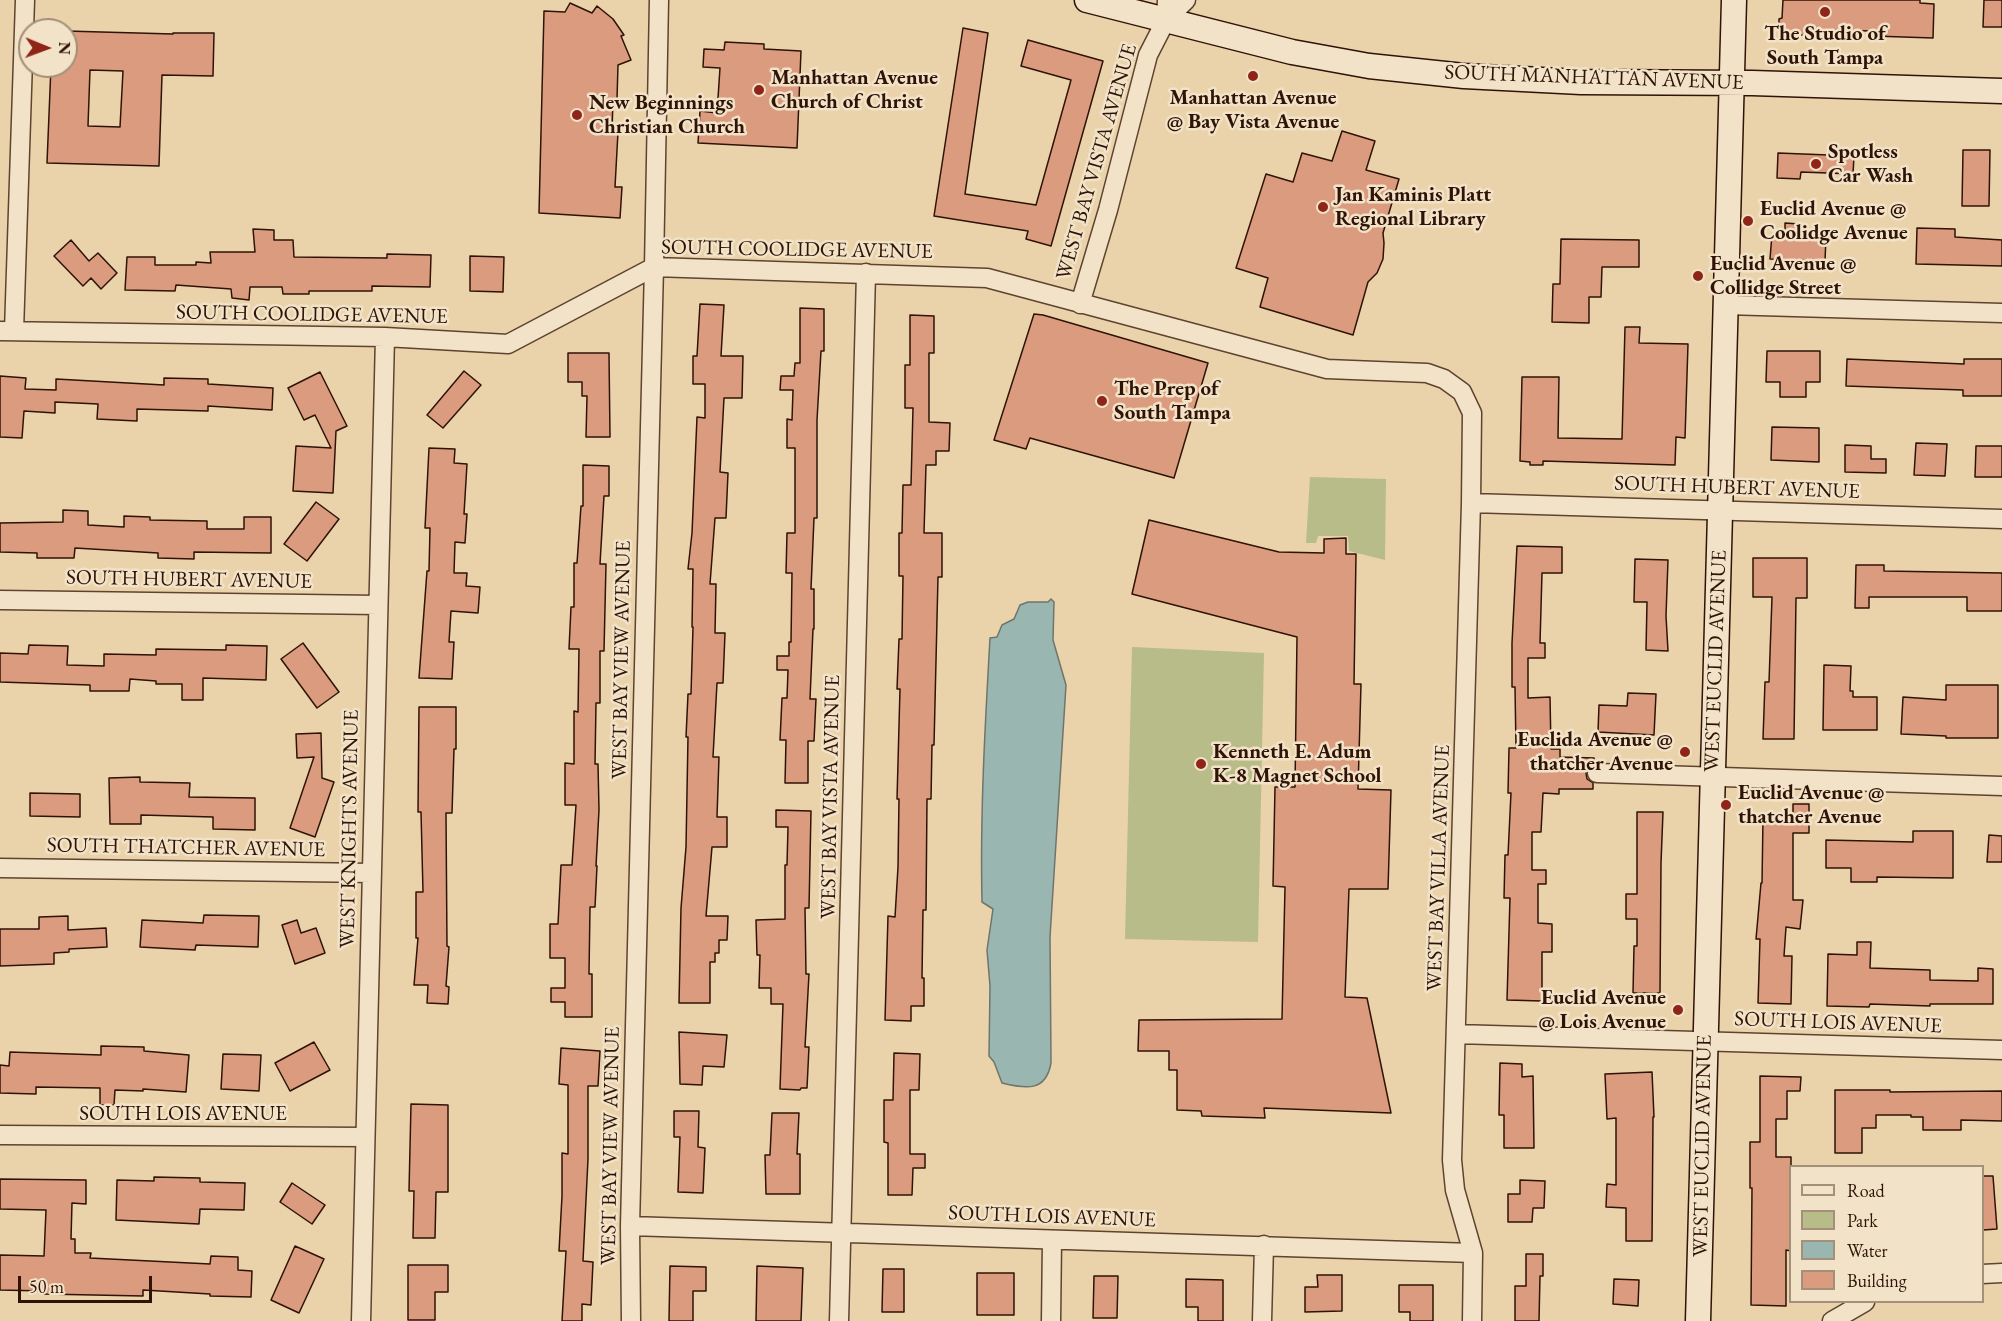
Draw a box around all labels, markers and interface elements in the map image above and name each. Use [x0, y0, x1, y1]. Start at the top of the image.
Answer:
marker: The Studio of South Tampa [1818, 5, 1832, 19]
north arrow [18, 18, 78, 78]
place label: The Studio of South Tampa [1764, 21, 1886, 71]
street label: WEST BAY VISTA AVENUE [1051, 41, 1143, 283]
text: N [54, 42, 75, 55]
street label: SOUTH MANHATTAN AVENUE [1444, 60, 1744, 96]
place label: Manhattan Avenue Church of Christ [771, 65, 938, 115]
marker: Manhattan Avenue @ Bay Vista Avenue [1246, 69, 1260, 83]
marker: Manhattan Avenue Church of Christ [752, 83, 766, 97]
place label: Manhattan Avenue @ Bay Vista Avenue [1167, 85, 1339, 135]
place label: New Beginnings Christian Church [589, 90, 745, 140]
marker: New Beginnings Christian Church [570, 108, 584, 122]
place label: Spotless Car Wash [1828, 139, 1913, 189]
marker: Spotless Car Wash [1809, 157, 1823, 171]
place label: Jan Kaminis Platt Regional Library [1335, 182, 1491, 232]
place label: Euclid Avenue @ Coolidge Avenue [1760, 196, 1908, 246]
marker: Jan Kaminis Platt Regional Library [1316, 200, 1330, 214]
marker: Euclid Avenue @ Coolidge Avenue [1741, 214, 1755, 228]
street label: SOUTH COOLIDGE AVENUE [661, 235, 933, 265]
place label: Euclid Avenue @ Collidge Street [1710, 251, 1856, 301]
marker: Euclid Avenue @ Collidge Street [1691, 269, 1705, 283]
street label: SOUTH COOLIDGE AVENUE [176, 300, 448, 330]
place label: The Prep of South Tampa [1114, 376, 1231, 426]
marker: The Prep of South Tampa [1095, 394, 1109, 408]
street label: SOUTH HUBERT AVENUE [1614, 471, 1860, 505]
street label: WEST BAY VIEW AVENUE [607, 540, 637, 780]
street label: WEST EUCLID AVENUE [1700, 549, 1732, 773]
street label: SOUTH HUBERT AVENUE [66, 565, 312, 595]
street label: WEST BAY VISTA AVENUE [816, 675, 846, 919]
street label: WEST KNIGHTS AVENUE [335, 709, 365, 949]
place label: Euclida Avenue @ thatcher Avenue [1517, 727, 1673, 777]
place label: Kenneth E. Adum K-8 Magnet School [1213, 739, 1381, 789]
street label: WEST BAY VILLA AVENUE [1422, 744, 1456, 992]
marker: Euclida Avenue @ thatcher Avenue [1678, 745, 1692, 759]
marker: Kenneth E. Adum K-8 Magnet School [1194, 757, 1208, 771]
place label: Euclid Avenue @ thatcher Avenue [1738, 780, 1884, 830]
marker: Euclid Avenue @ thatcher Avenue [1719, 798, 1733, 812]
street label: SOUTH THATCHER AVENUE [47, 833, 325, 863]
place label: Euclid Avenue @ Lois Avenue [1538, 985, 1666, 1035]
marker: Euclid Avenue @ Lois Avenue [1671, 1003, 1685, 1017]
street label: SOUTH LOIS AVENUE [1734, 1007, 1942, 1039]
street label: WEST BAY VIEW AVENUE [596, 1026, 626, 1266]
street label: WEST EUCLID AVENUE [1688, 1035, 1718, 1257]
street label: SOUTH LOIS AVENUE [79, 1101, 287, 1127]
legend [1789, 1165, 1984, 1303]
text: Road [1847, 1179, 1885, 1202]
street label: SOUTH LOIS AVENUE [948, 1201, 1156, 1233]
text: Park [1847, 1209, 1878, 1232]
text: Water [1847, 1239, 1888, 1262]
scale bar [21, 1264, 154, 1302]
text: Building [1847, 1269, 1907, 1292]
text: 50 m [29, 1275, 64, 1298]

